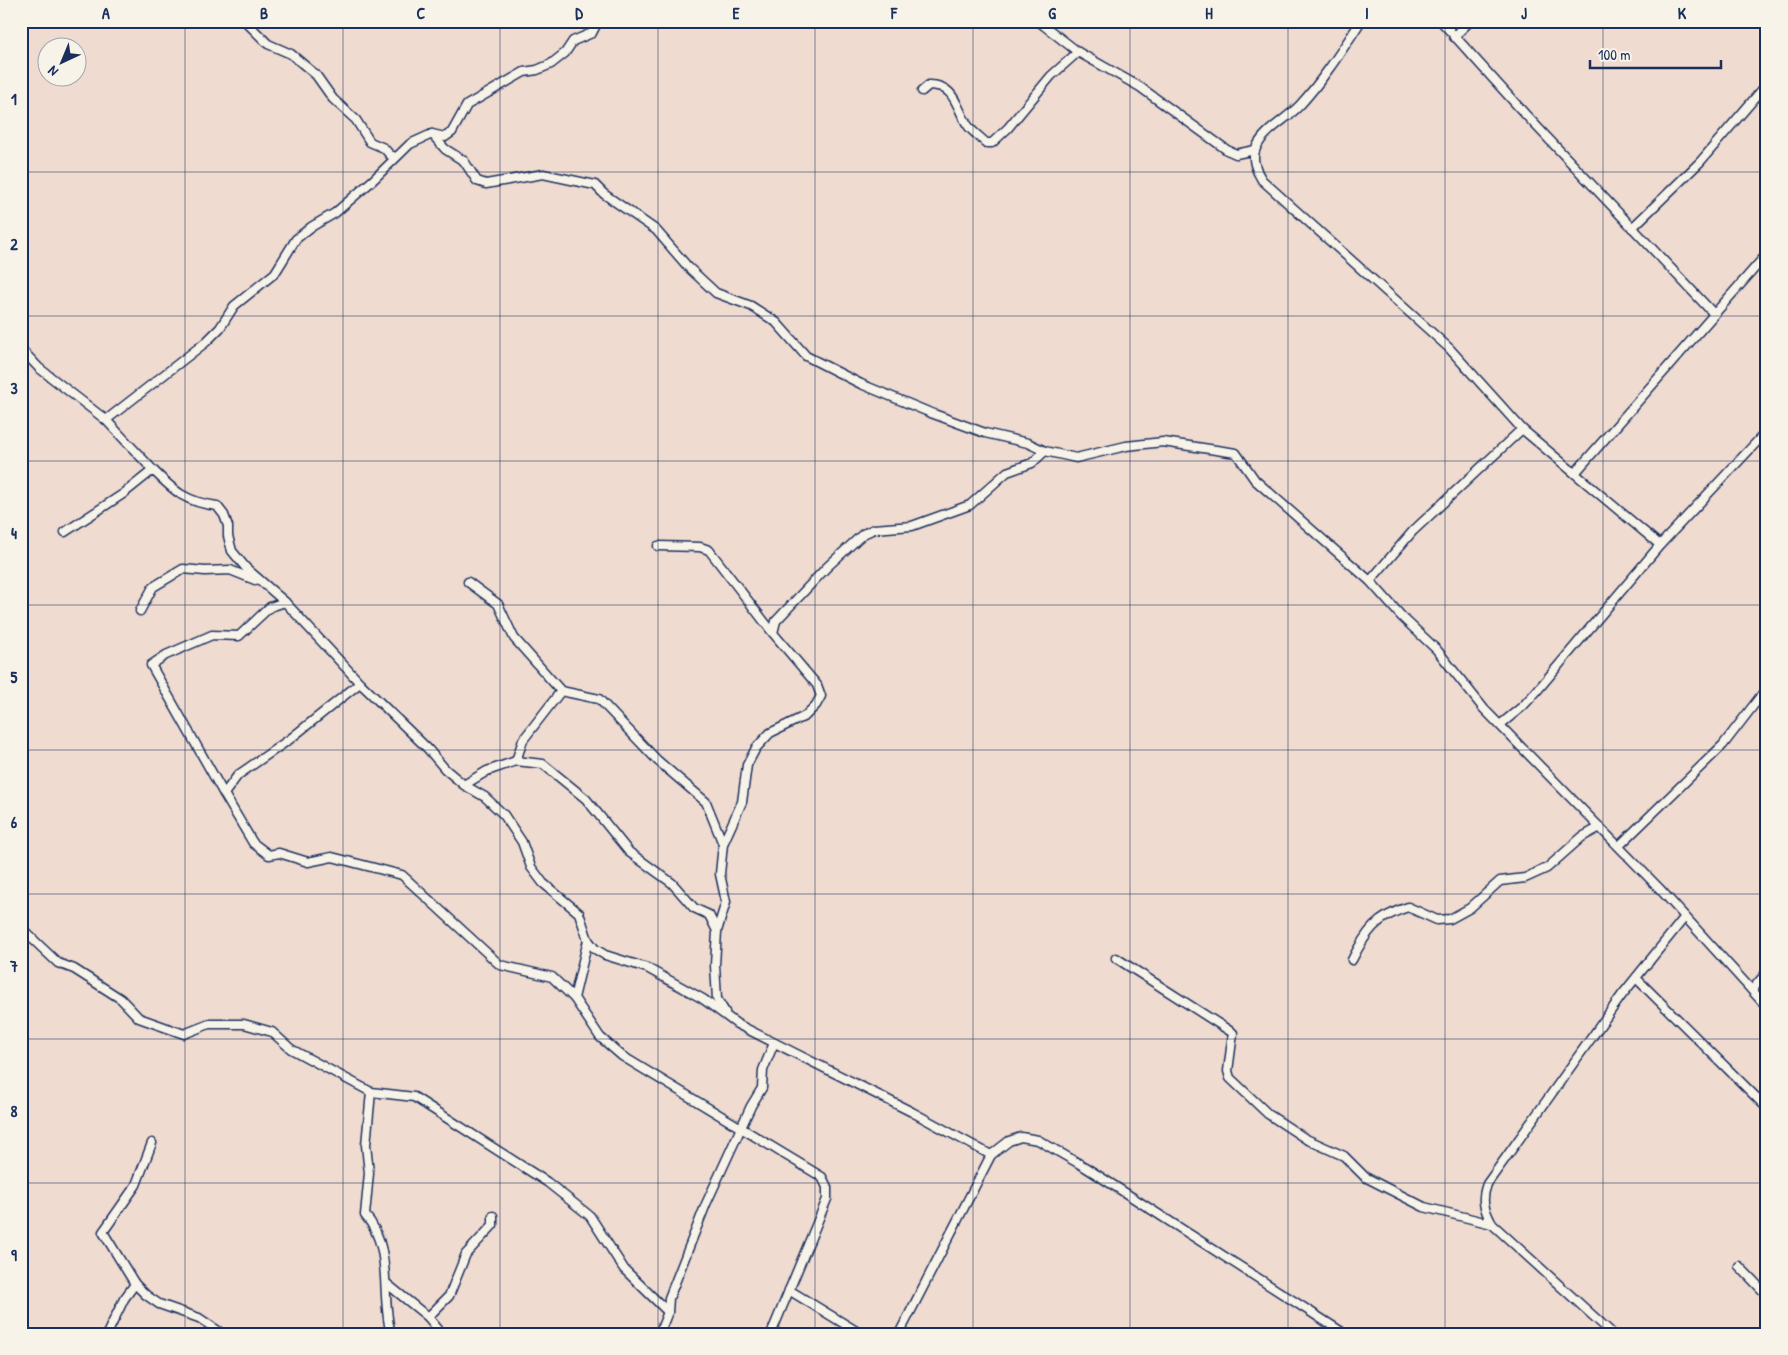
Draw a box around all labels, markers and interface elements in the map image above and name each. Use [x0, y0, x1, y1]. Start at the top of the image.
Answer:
text: A [102, 2, 110, 24]
text: B [260, 2, 268, 24]
text: C [417, 2, 426, 24]
text: D [575, 2, 583, 24]
text: E [732, 2, 740, 24]
text: F [890, 2, 898, 24]
text: G [1048, 2, 1056, 24]
text: H [1205, 2, 1213, 24]
text: I [1365, 2, 1369, 24]
text: J [1521, 2, 1527, 24]
text: K [1678, 2, 1687, 24]
north arrow [38, 38, 88, 88]
scale bar [1590, 38, 1722, 70]
text: 100 m [1598, 44, 1631, 65]
text: N [43, 62, 62, 81]
text: 1 [11, 88, 17, 110]
text: 2 [10, 233, 18, 255]
text: 3 [10, 377, 18, 399]
text: 4 [11, 522, 17, 544]
text: 5 [11, 666, 18, 688]
text: 6 [11, 811, 18, 833]
text: 7 [9, 955, 18, 977]
text: 8 [11, 1100, 18, 1122]
text: 9 [11, 1244, 17, 1266]

